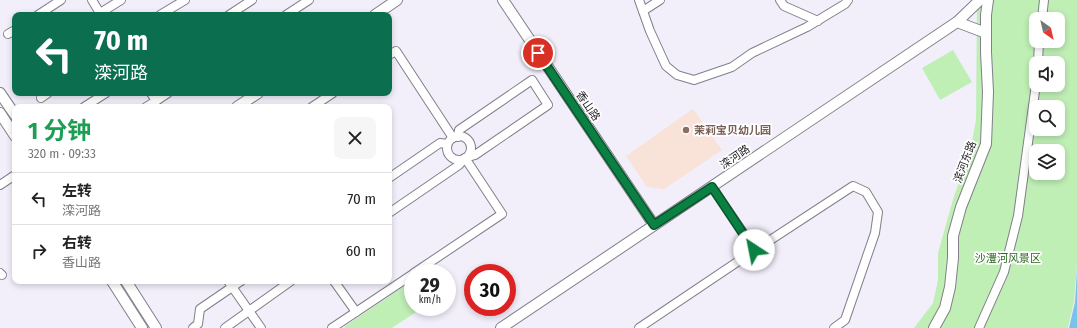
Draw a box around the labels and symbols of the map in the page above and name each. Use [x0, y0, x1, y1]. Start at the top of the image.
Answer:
north arrow [1029, 12, 1065, 48]
pin [521, 36, 555, 70]
street label: 香山路 [573, 89, 603, 123]
place label: 茉莉宝贝幼儿园 [694, 124, 771, 137]
marker: 茉莉宝贝幼儿园 [681, 125, 691, 135]
street label: 滨河东路 [951, 139, 979, 185]
street label: 滦河路 [718, 142, 752, 172]
position arrow [733, 229, 775, 271]
park label: 沙澧河风景区 [975, 252, 1041, 265]
speed limit sign: 30 [464, 264, 516, 316]

